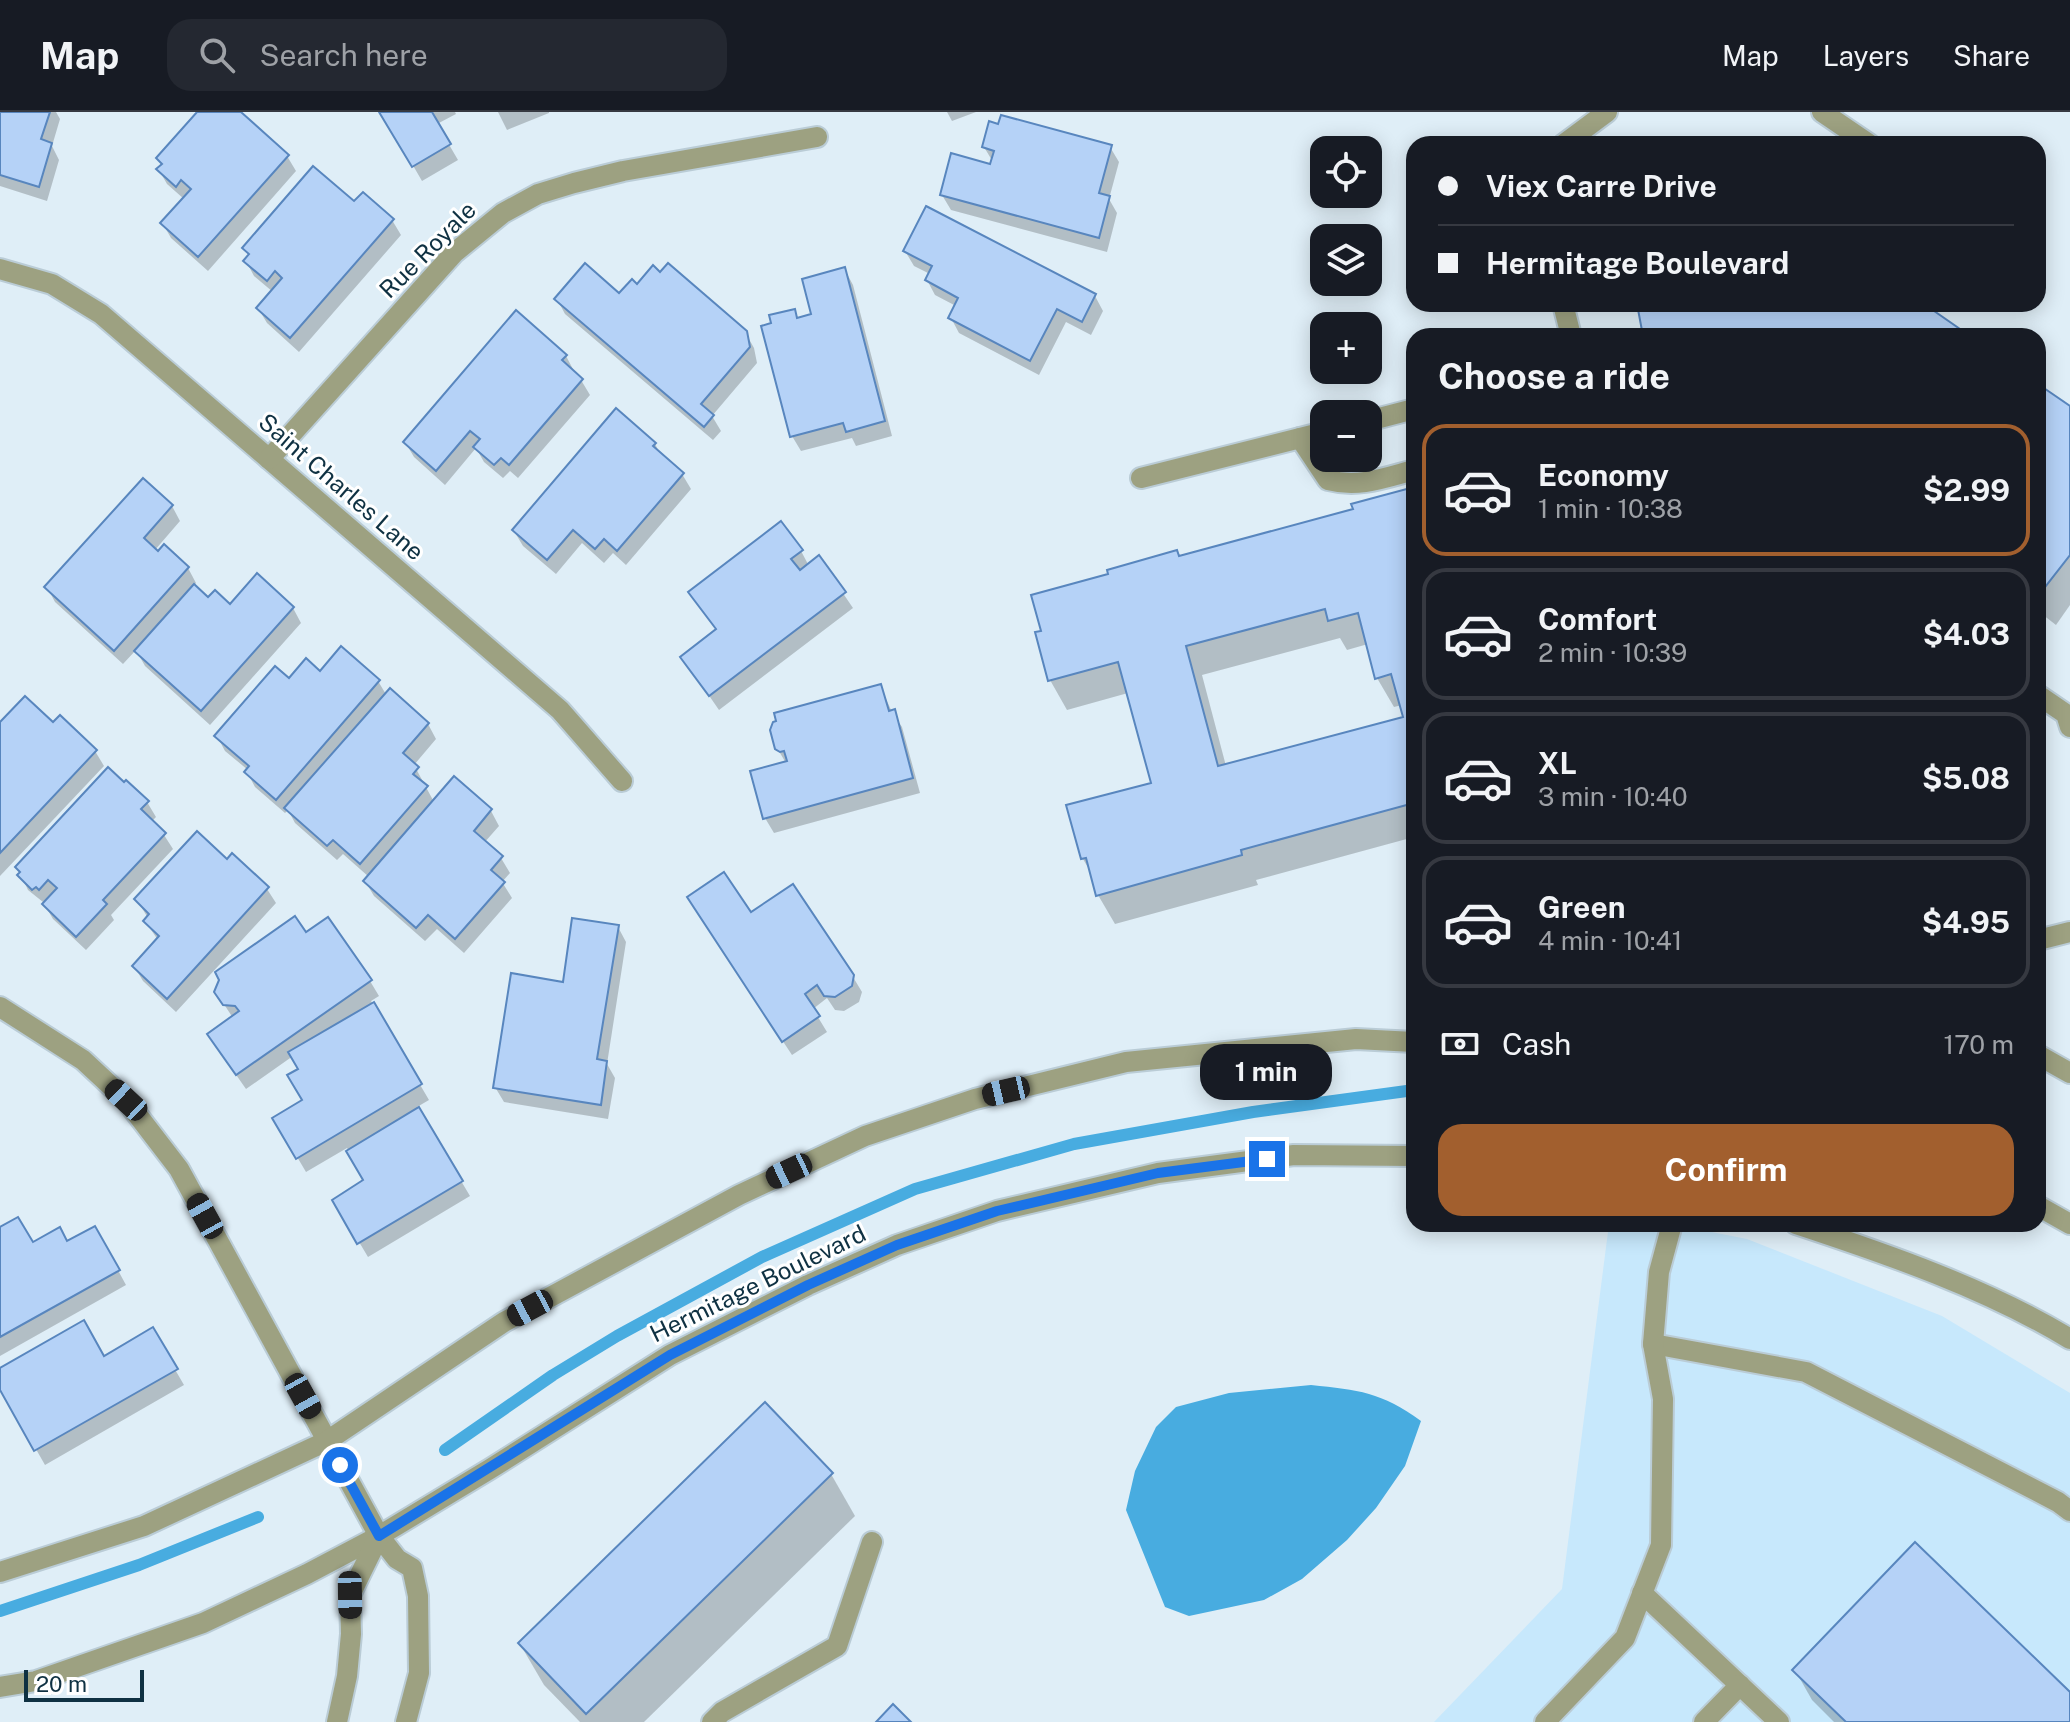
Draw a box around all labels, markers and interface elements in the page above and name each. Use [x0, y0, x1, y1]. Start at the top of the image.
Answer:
search box [167, 19, 727, 91]
text: Map [40, 33, 119, 78]
icon: search [195, 33, 239, 77]
text: Search here [259, 37, 428, 73]
text: Map [1722, 39, 1779, 72]
text: Layers [1823, 39, 1909, 72]
text: Share [1953, 39, 2030, 72]
map controls [1310, 136, 1382, 472]
button: locate [1310, 136, 1382, 208]
text: Viex Carre Drive [1486, 168, 1717, 204]
street label: Rue Royale [373, 195, 481, 303]
button: layers [1310, 224, 1382, 296]
text: Hermitage Boulevard [1486, 245, 1789, 281]
button: + [1310, 312, 1382, 384]
text: Choose a ride [1438, 355, 1670, 397]
button: − [1310, 400, 1382, 472]
street label: Saint Charles Lane [254, 407, 430, 565]
icon: car [1442, 454, 1514, 526]
text: Economy [1538, 457, 1669, 493]
text: $2.99 [1923, 472, 2010, 508]
text: 1 min · 10:38 [1538, 493, 1683, 524]
icon: car [1442, 598, 1514, 670]
text: Comfort [1538, 601, 1657, 637]
text: $4.03 [1923, 616, 2010, 652]
text: 2 min · 10:39 [1538, 637, 1687, 668]
icon: car [1442, 742, 1514, 814]
text: XL [1538, 745, 1577, 781]
text: $5.08 [1922, 760, 2010, 796]
text: 3 min · 10:40 [1538, 781, 1688, 812]
icon: car [1442, 886, 1514, 958]
text: Green [1538, 889, 1625, 925]
text: $4.95 [1922, 904, 2010, 940]
text: 4 min · 10:41 [1538, 925, 1682, 956]
icon: cash [1438, 1022, 1482, 1066]
text: Cash [1502, 1026, 1571, 1062]
text: 170 m [1944, 1029, 2014, 1060]
callout: 1 min [1201, 1043, 1333, 1099]
text: 1 min [1235, 1056, 1297, 1087]
car [980, 1074, 1032, 1108]
car [100, 1075, 152, 1125]
button: Confirm [1438, 1124, 2014, 1216]
route end [1249, 1141, 1285, 1177]
car [762, 1150, 816, 1192]
car [183, 1189, 227, 1243]
street label: Hermitage Boulevard [645, 1219, 870, 1348]
car [503, 1286, 557, 1330]
car [281, 1369, 325, 1423]
route start [322, 1447, 358, 1483]
car [338, 1571, 362, 1619]
scale bar [24, 1666, 144, 1702]
text: 20 m [36, 1671, 87, 1697]

